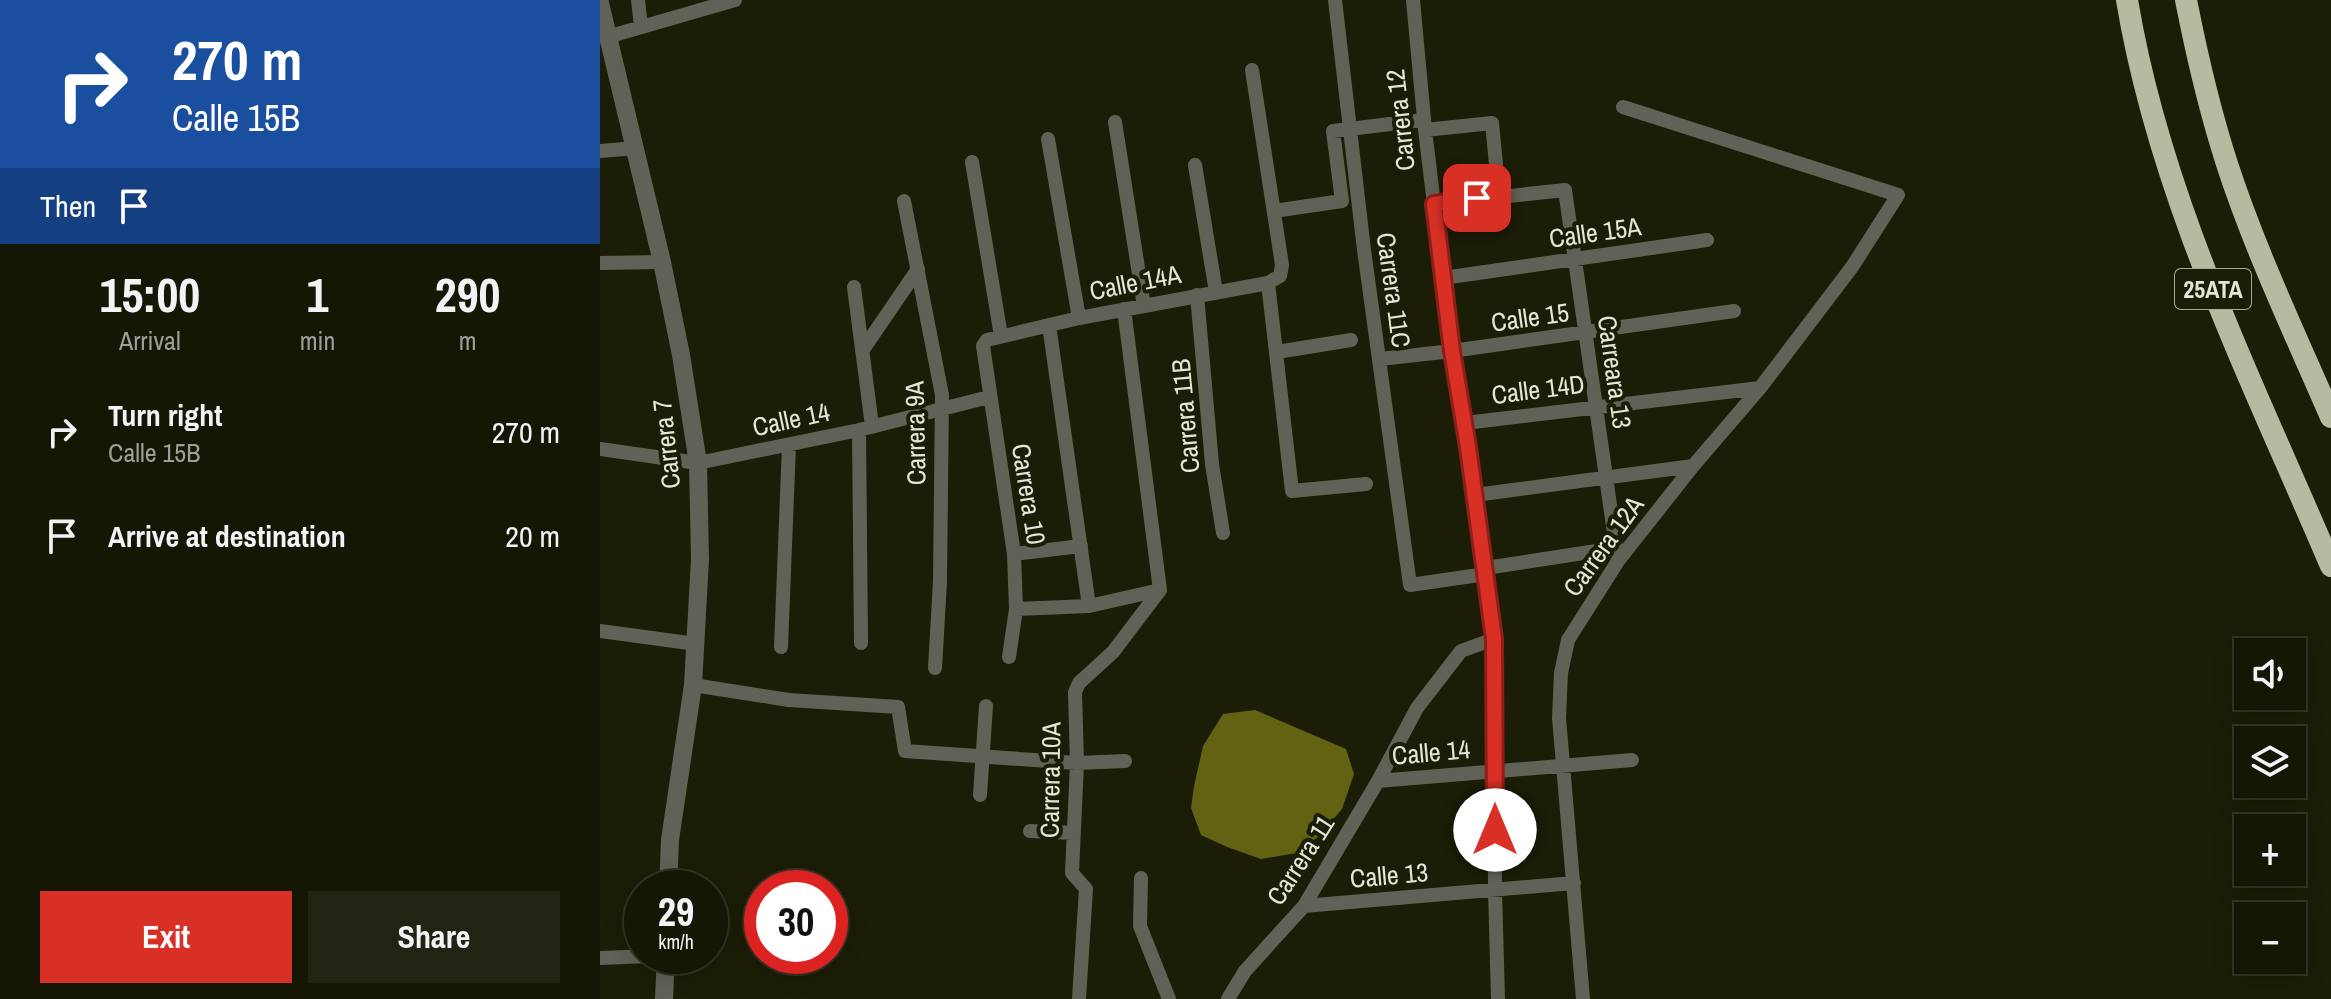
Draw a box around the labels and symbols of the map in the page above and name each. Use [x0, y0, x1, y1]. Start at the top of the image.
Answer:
street label: Carrera 12 [1377, 67, 1423, 173]
pin [1443, 164, 1511, 232]
street label: Calle 15A [1547, 208, 1644, 256]
street label: Carrera 11C [1369, 230, 1419, 350]
street label: Calle 14A [1086, 256, 1184, 308]
road number: 25ATA [2175, 269, 2251, 309]
street label: Calle 15 [1489, 294, 1571, 340]
street label: Carreara 13 [1590, 313, 1640, 431]
street label: Carrera 11B [1163, 357, 1207, 475]
street label: Calle 14D [1489, 366, 1587, 412]
street label: Carrera 9A [897, 380, 933, 485]
street label: Calle 14 [749, 394, 833, 444]
street label: Carrera 7 [644, 397, 688, 491]
street label: Carrera 10 [1004, 441, 1054, 547]
street label: Carrera 12A [1555, 488, 1652, 603]
street label: Carrera 10A [1031, 721, 1069, 838]
street label: Calle 14 [1391, 731, 1472, 773]
position arrow [1453, 788, 1537, 872]
street label: Carrera 11 [1258, 808, 1342, 912]
street label: Calle 13 [1349, 854, 1429, 896]
speed limit sign: 30 [744, 870, 848, 974]

